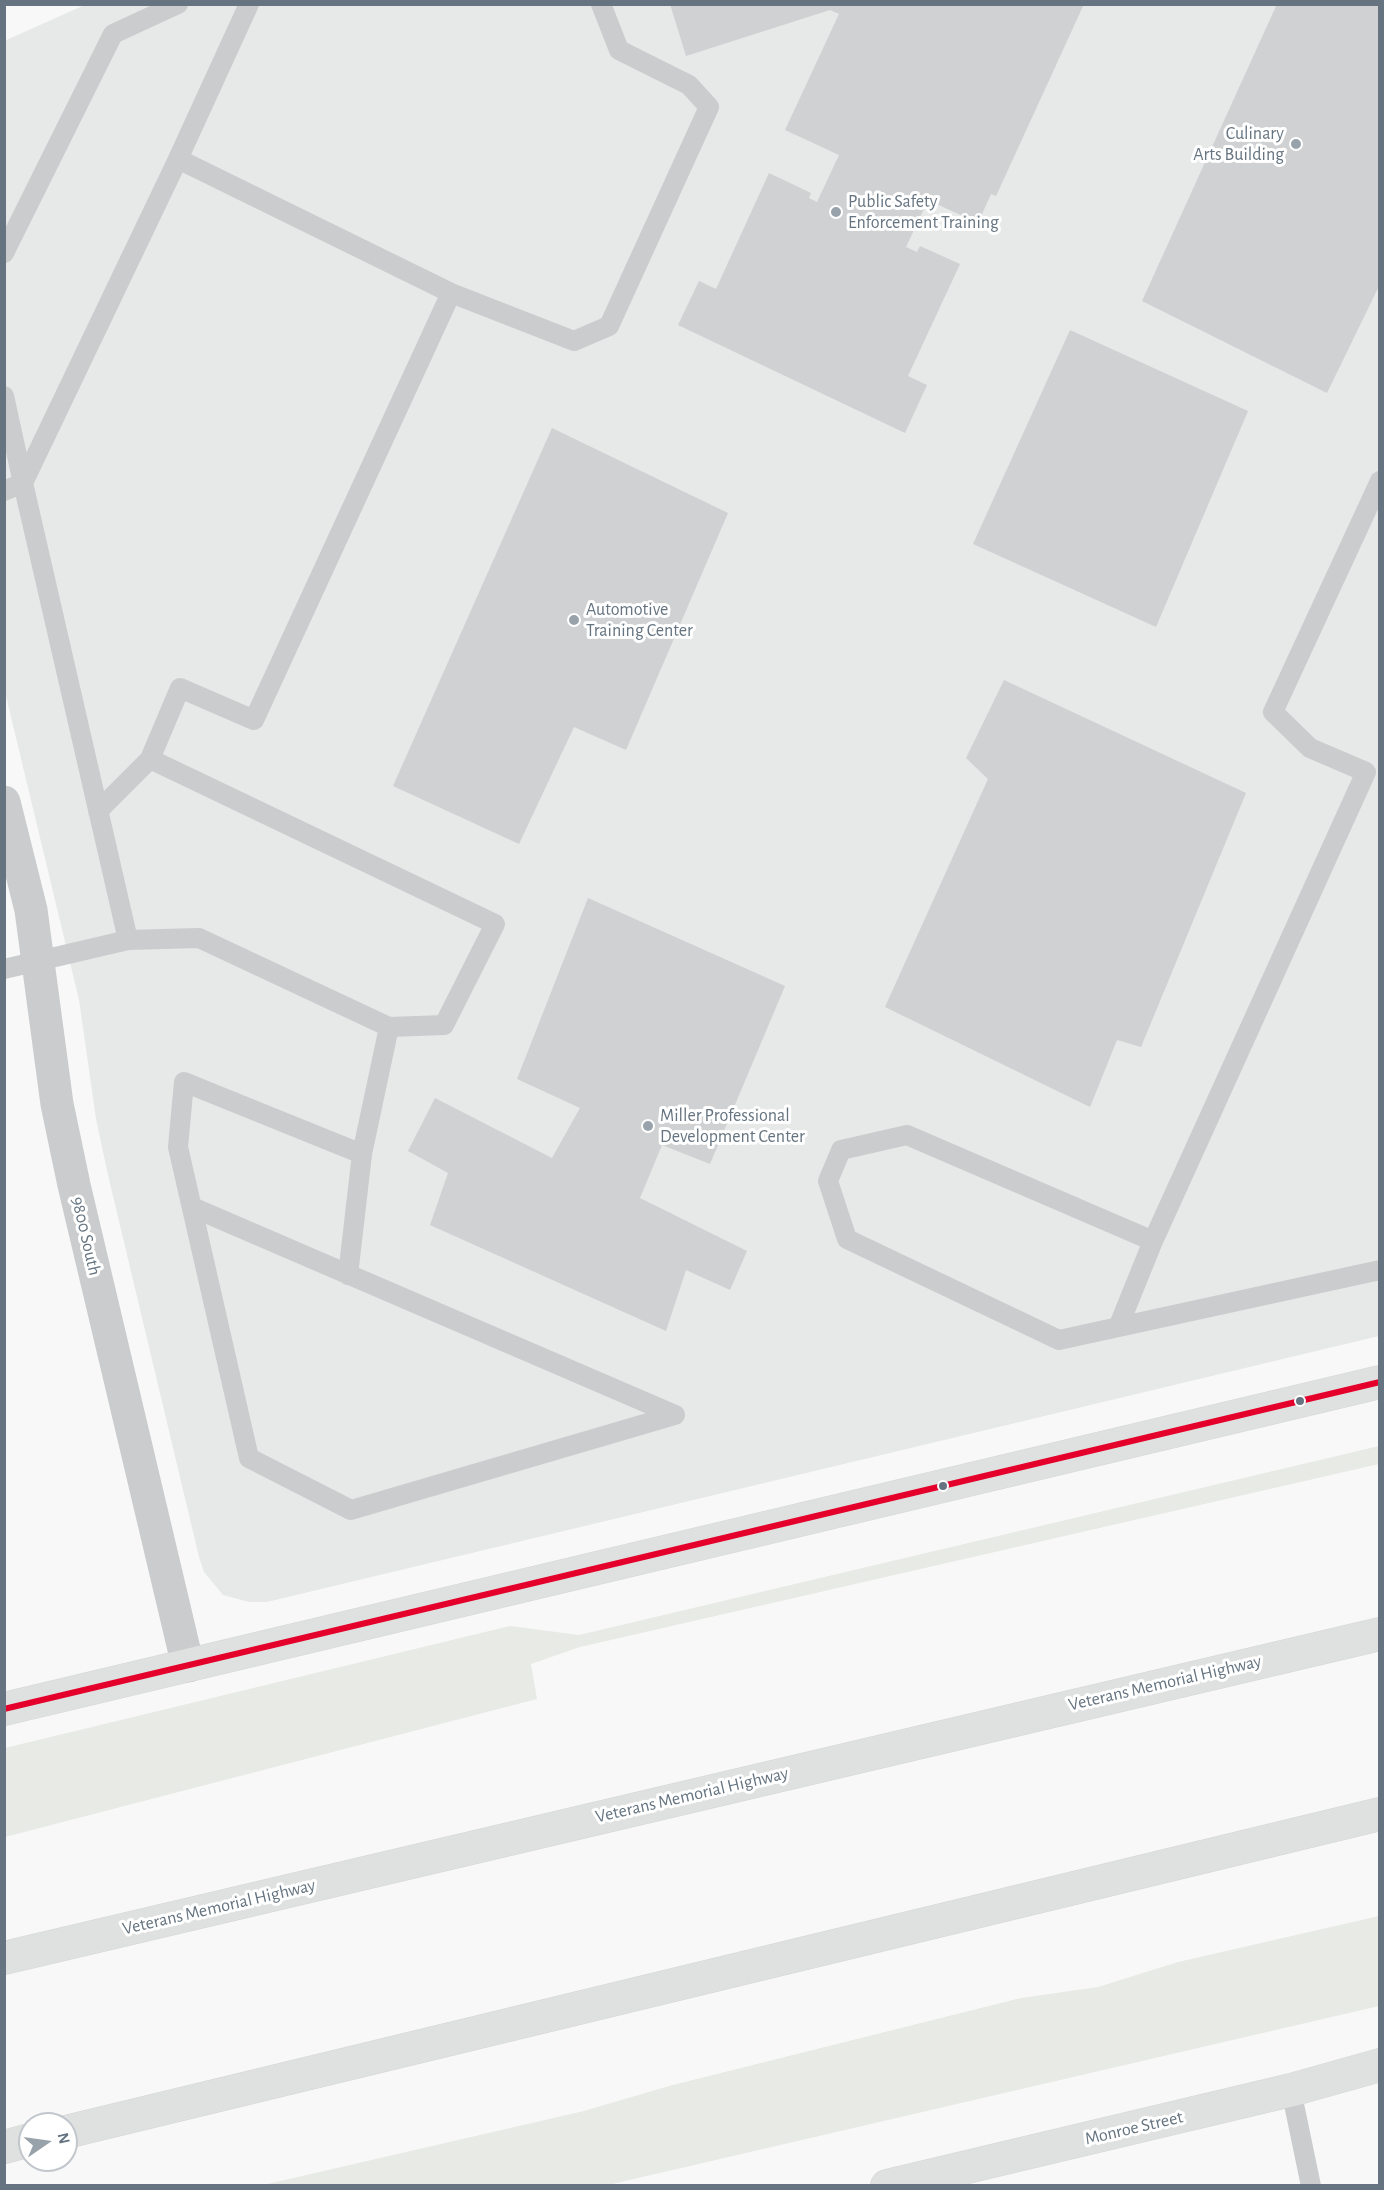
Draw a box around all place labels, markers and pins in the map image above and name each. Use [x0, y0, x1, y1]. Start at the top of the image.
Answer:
place label: Culinary Arts Building [1193, 123, 1284, 166]
marker: Culinary Arts Building [1289, 137, 1303, 151]
place label: Public Safety Enforcement Training [848, 191, 999, 234]
marker: Public Safety Enforcement Training [829, 205, 843, 219]
place label: Automotive Training Center [586, 599, 693, 642]
marker: Automotive Training Center [567, 613, 581, 627]
place label: Miller Professional Development Center [660, 1105, 805, 1148]
marker: Miller Professional Development Center [641, 1119, 655, 1133]
unlabelled marker [1294, 1395, 1306, 1407]
unlabelled marker [937, 1480, 949, 1492]

